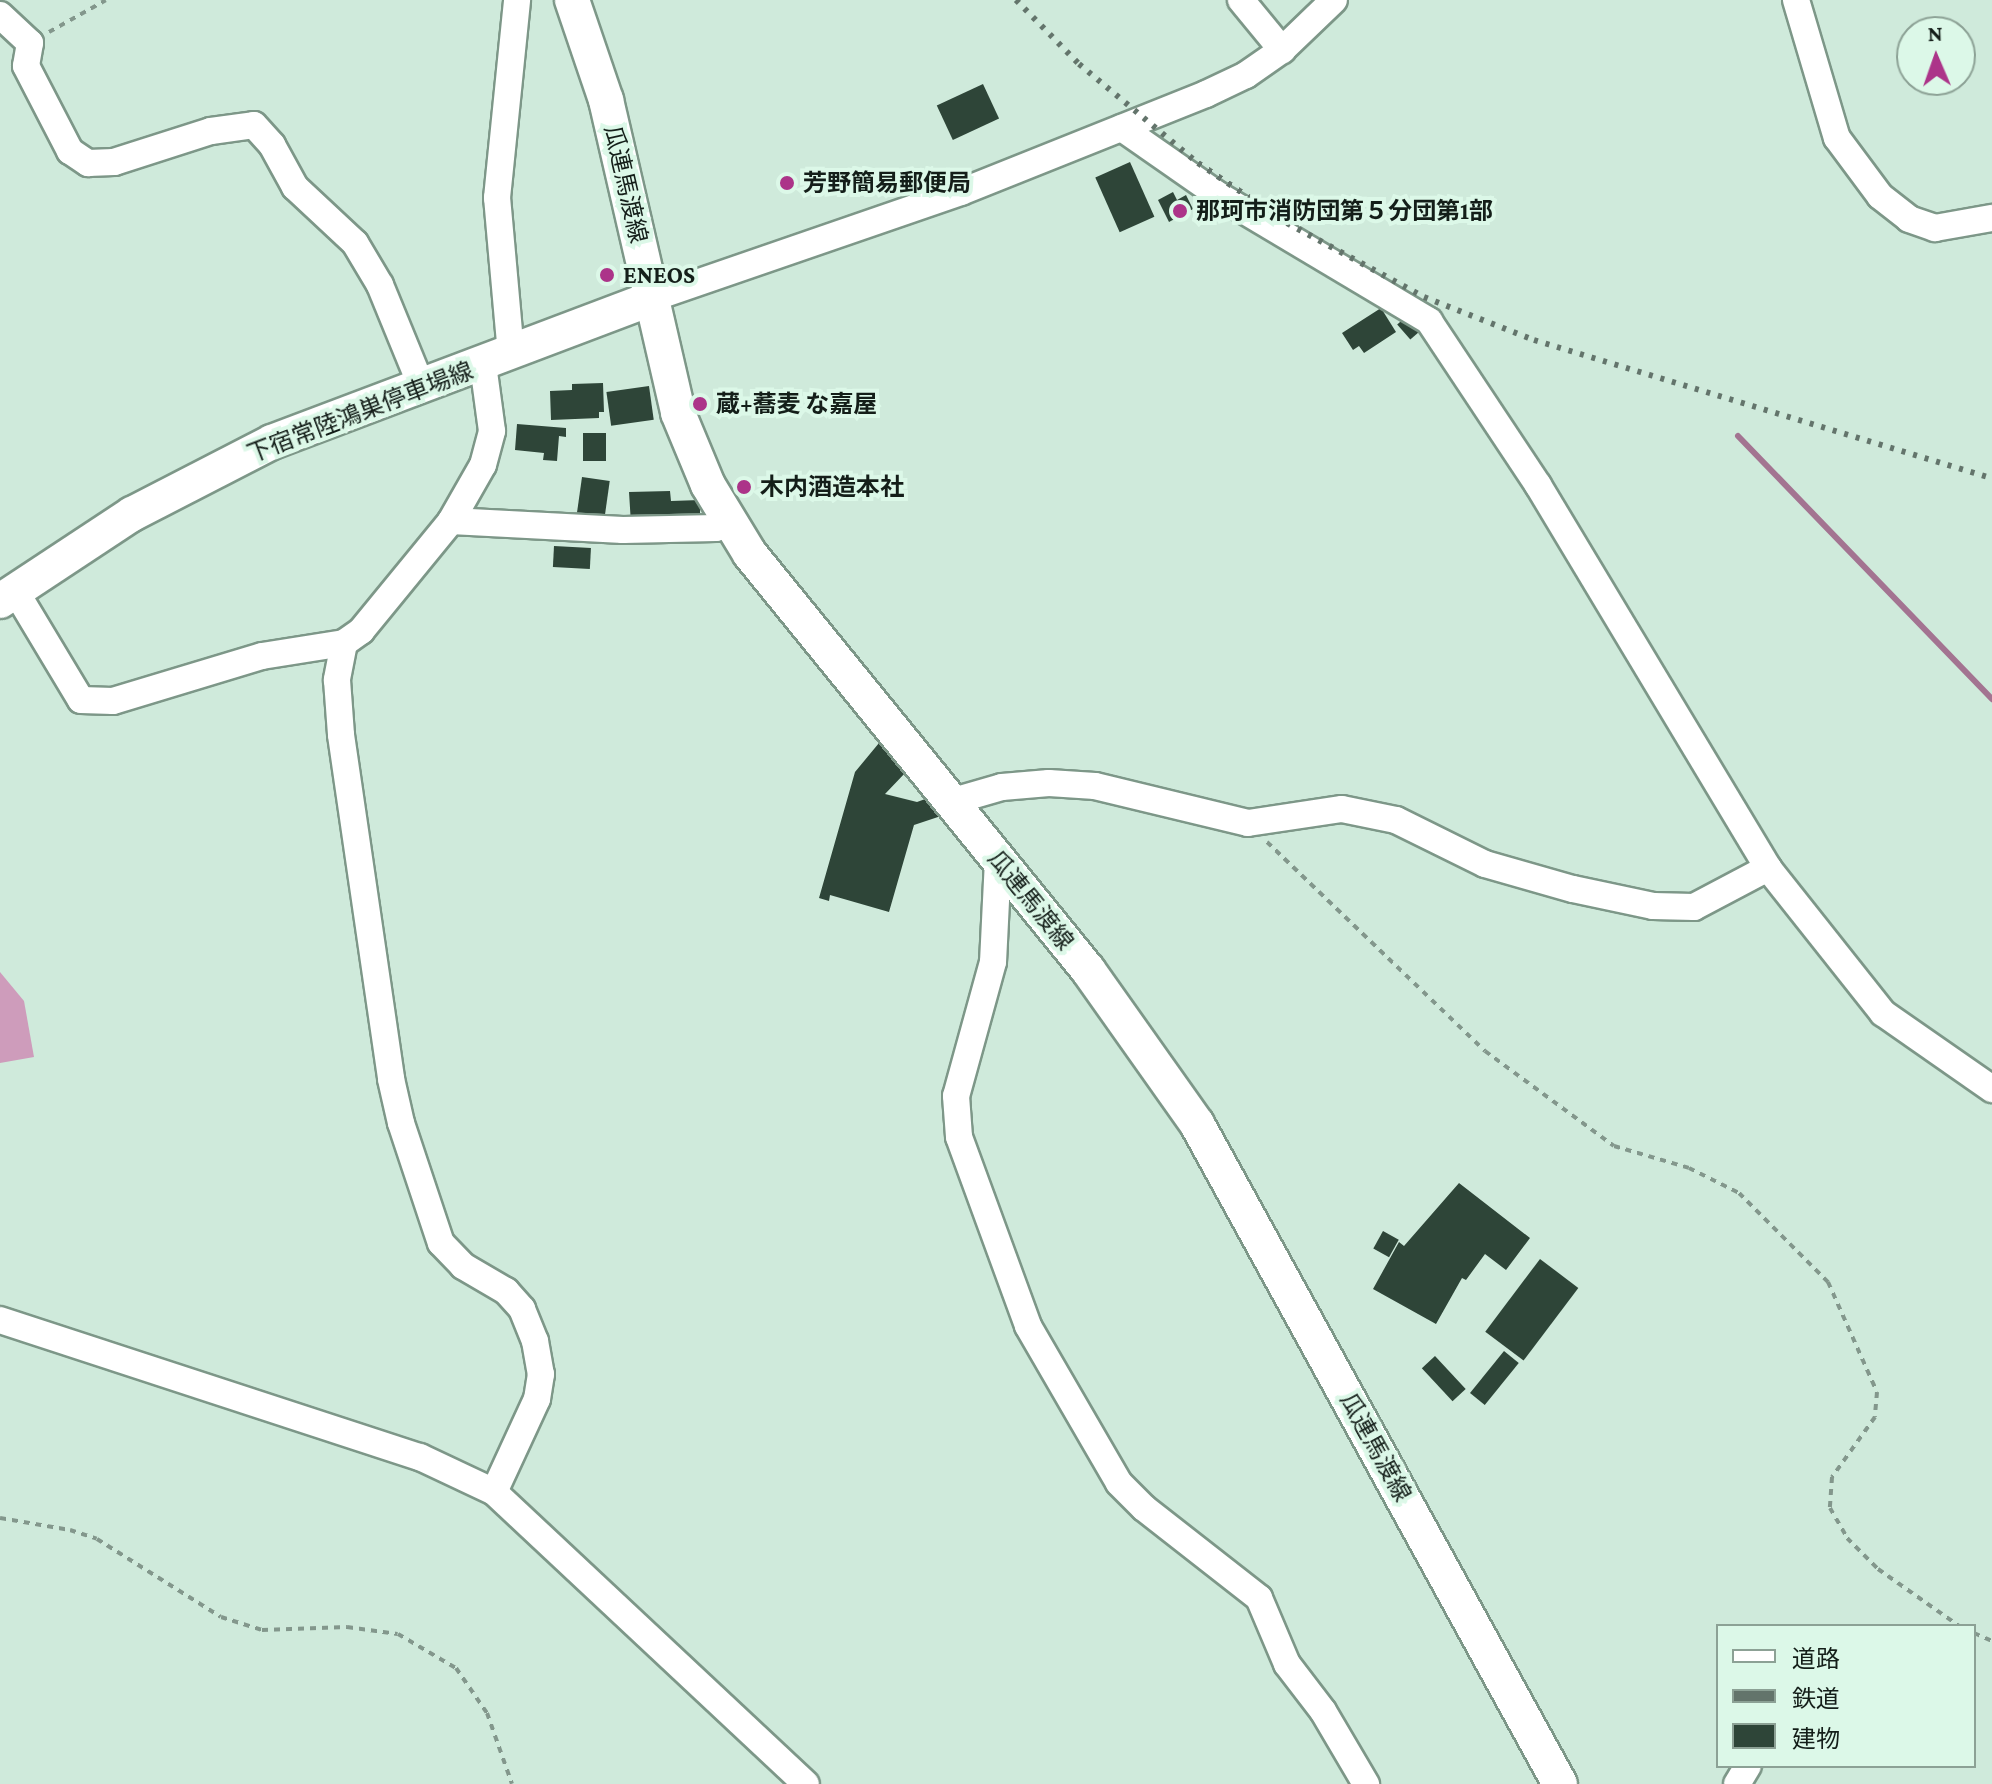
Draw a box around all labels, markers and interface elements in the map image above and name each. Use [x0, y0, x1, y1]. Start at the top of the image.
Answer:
north arrow [1896, 16, 1976, 96]
text: N [1927, 21, 1943, 46]
street label: 瓜連馬渡線 [598, 122, 654, 246]
place label: 芳野簡易郵便局 [803, 169, 971, 197]
marker: 芳野簡易郵便局 [778, 174, 796, 192]
place label: 那珂市消防団第５分団第1部 [1196, 197, 1493, 225]
marker: 那珂市消防団第５分団第1部 [1171, 202, 1189, 220]
place label: ENEOS [623, 261, 695, 289]
marker: ENEOS [598, 266, 616, 284]
street label: 下宿常陸鴻巣停車場線 [243, 356, 477, 468]
place label: 蔵+蕎麦 な嘉屋 [716, 390, 877, 418]
marker: 蔵+蕎麦 な嘉屋 [691, 395, 709, 413]
place label: 木内酒造本社 [760, 473, 904, 501]
marker: 木内酒造本社 [735, 478, 753, 496]
street label: 瓜連馬渡線 [982, 844, 1080, 956]
street label: 瓜連馬渡線 [1334, 1388, 1418, 1506]
legend [1716, 1624, 1976, 1768]
text: 道路 [1792, 1645, 1840, 1672]
text: 鉄道 [1792, 1685, 1840, 1712]
text: 建物 [1792, 1725, 1840, 1752]

